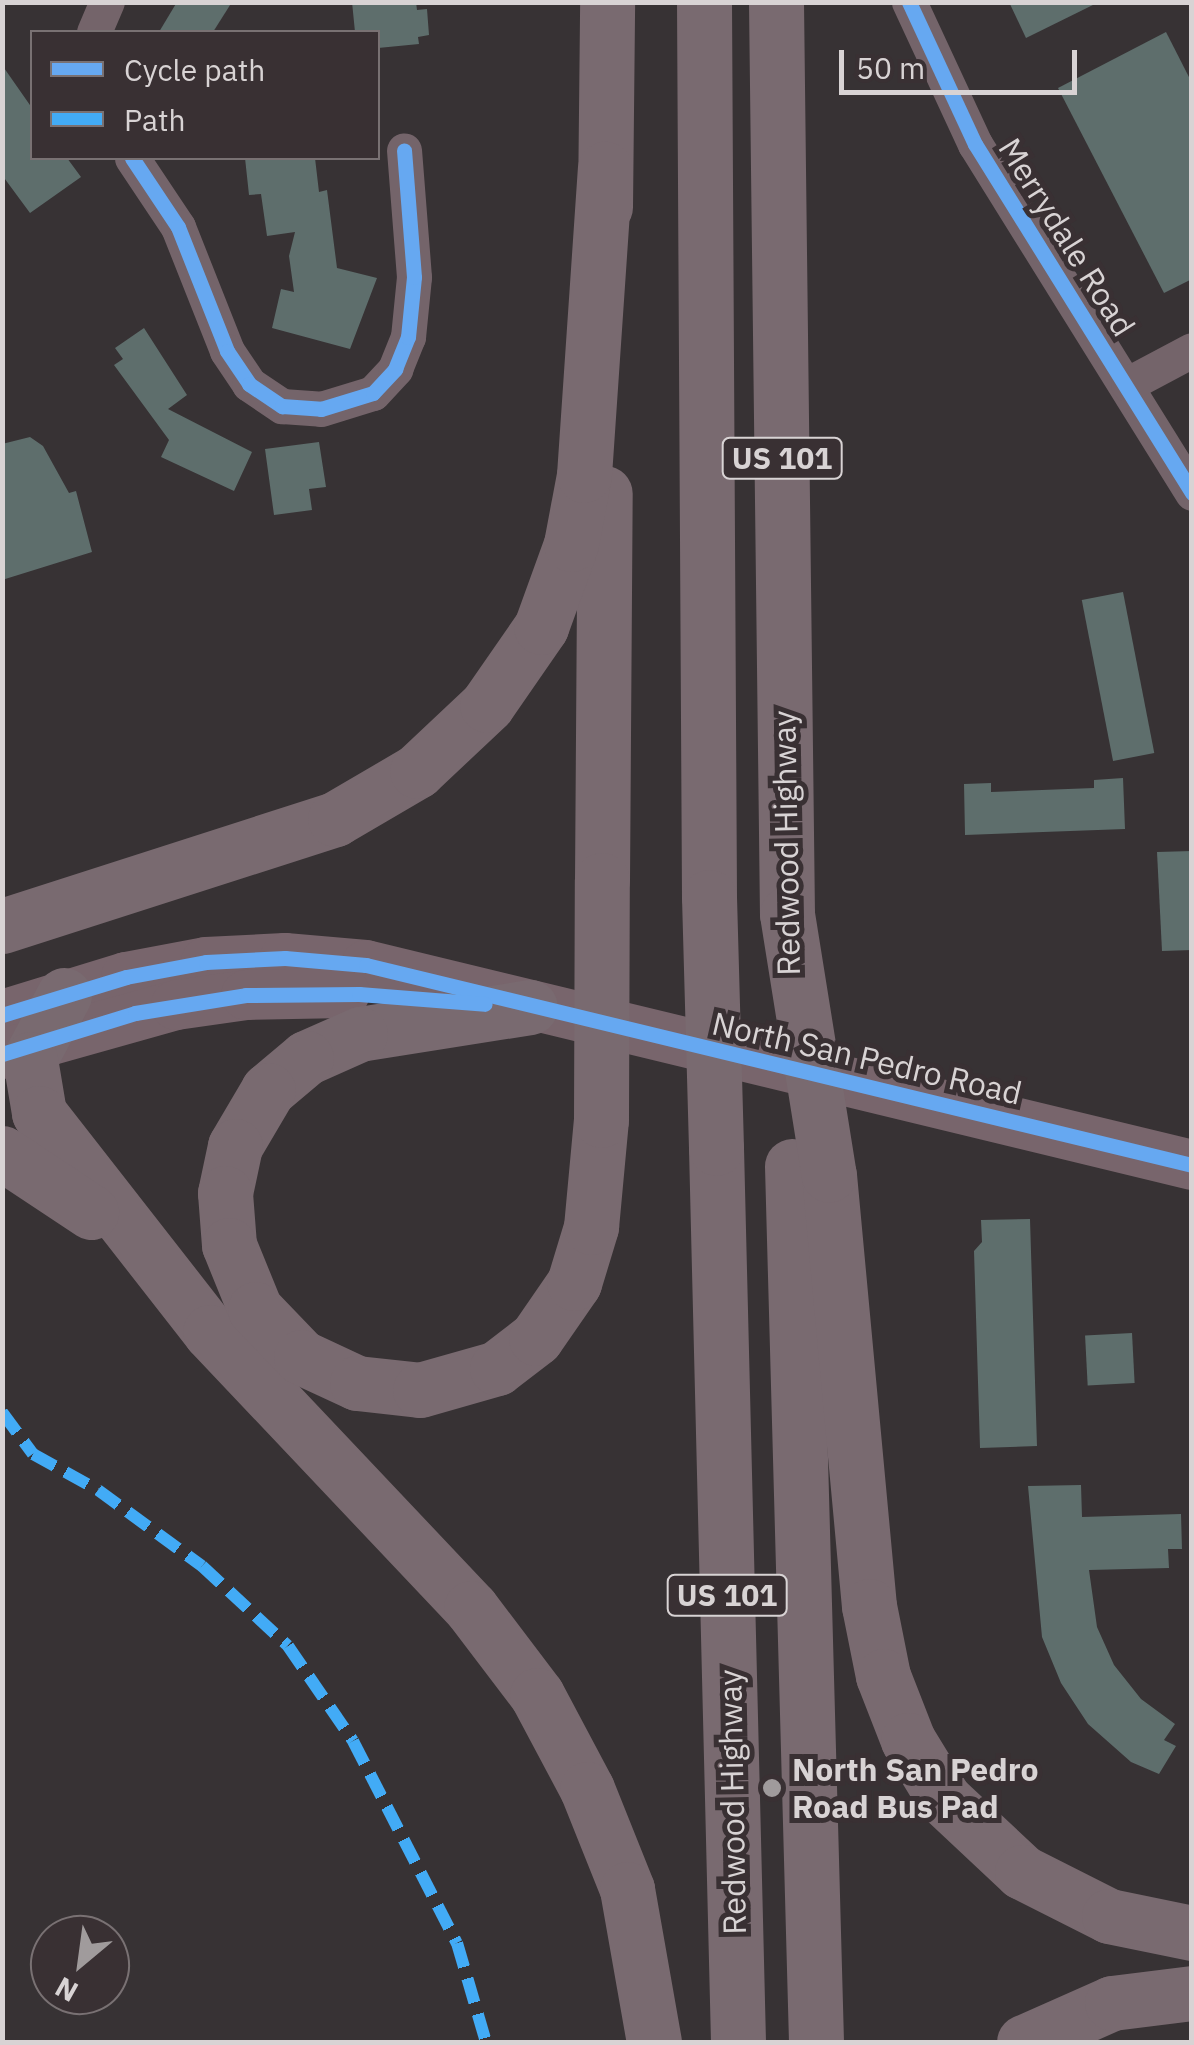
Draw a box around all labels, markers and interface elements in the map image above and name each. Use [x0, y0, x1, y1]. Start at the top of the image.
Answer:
legend [30, 30, 380, 160]
scale bar [844, 30, 1082, 92]
text: 50 m [856, 48, 925, 87]
text: Cycle path [124, 50, 265, 89]
text: Path [124, 100, 185, 139]
street label: Merrydale Road [991, 131, 1143, 343]
road number: US 101 [720, 433, 844, 483]
street label: Redwood Highway [764, 710, 808, 976]
street label: North San Pedro Road [709, 1004, 1025, 1112]
road number: US 101 [664, 1570, 790, 1620]
street label: Redwood Highway [710, 1669, 754, 1935]
place label: North San Pedro Road Bus Pad [792, 1751, 1039, 1826]
marker: North San Pedro Road Bus Pad [761, 1777, 783, 1799]
north arrow [30, 1915, 130, 2015]
text: N [48, 1969, 84, 2011]

